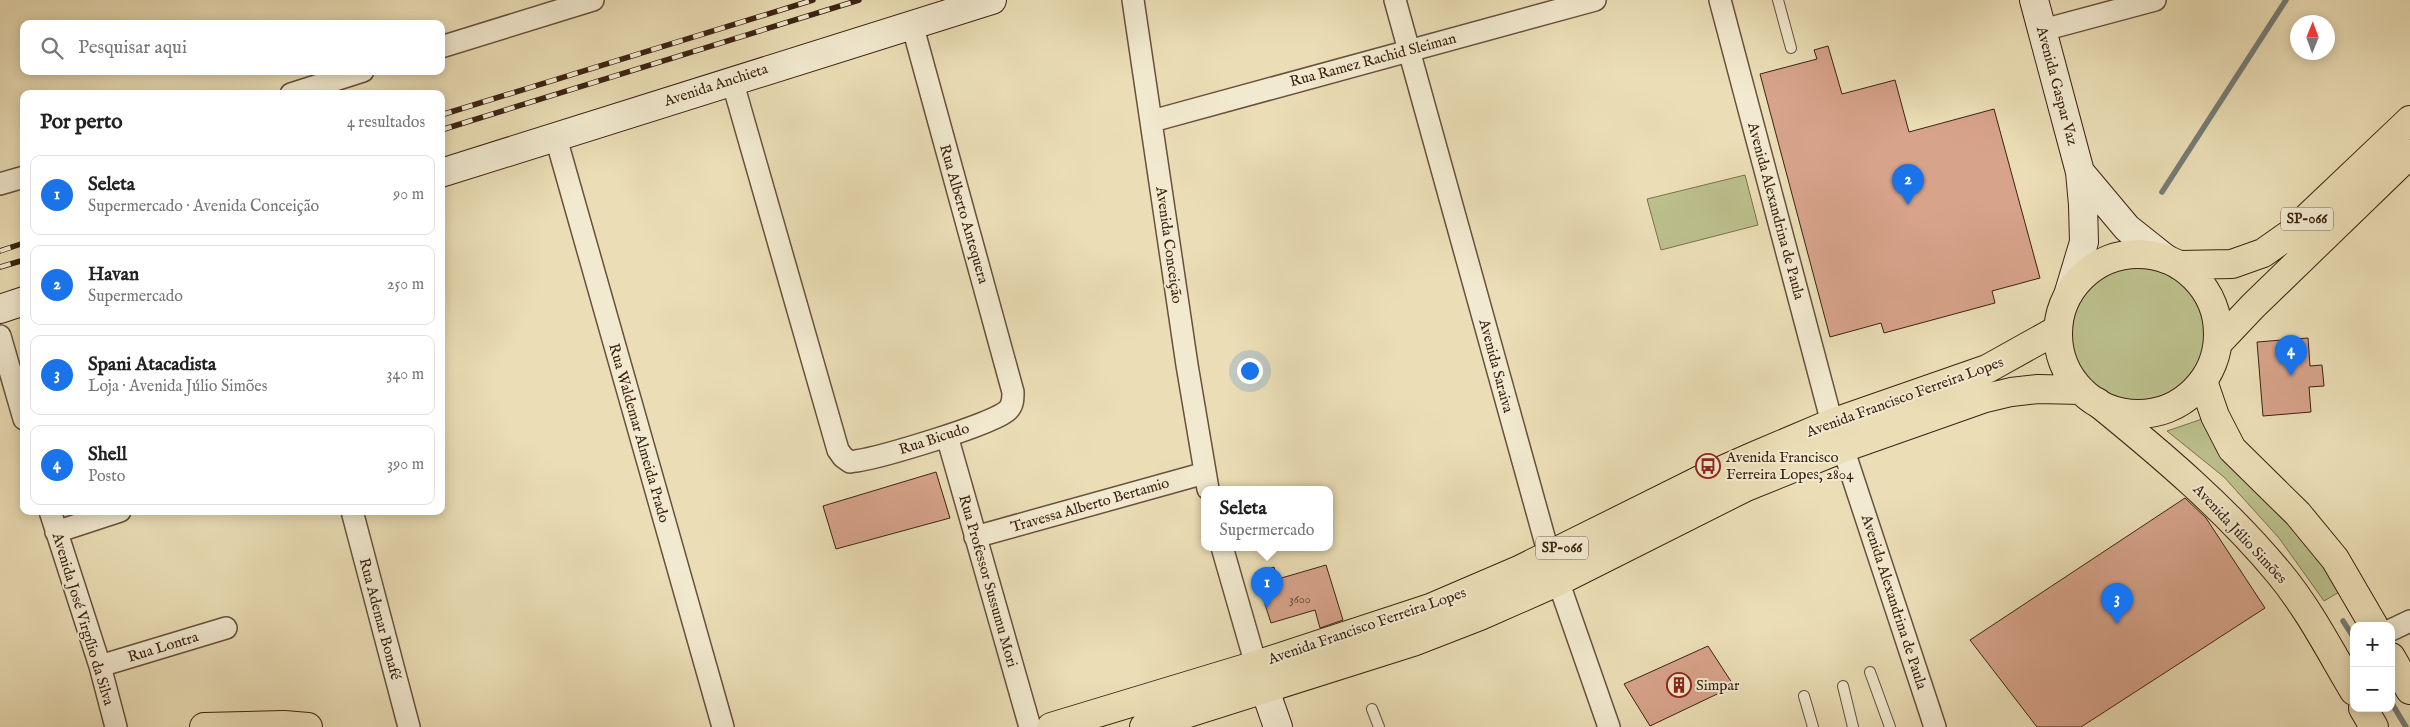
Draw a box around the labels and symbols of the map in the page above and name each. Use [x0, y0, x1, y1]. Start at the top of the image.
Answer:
north arrow [2290, 15, 2335, 60]
street label: Avenida Gaspar Vaz [2032, 23, 2082, 148]
street label: Rua Ramez Rachid Sleiman [1288, 29, 1458, 91]
street label: Avenida Anchieta [661, 59, 771, 111]
street label: Avenida Alexandrina de Paula [1743, 119, 1809, 302]
street label: Rua Alberto Antequera [935, 142, 993, 286]
pin: 2 [1892, 164, 1924, 205]
street label: Avenida Conceição [1151, 184, 1187, 305]
road number: SP-066 [2281, 208, 2333, 230]
street label: Avenida Saraiva [1474, 316, 1518, 415]
pin: 4 [2275, 335, 2307, 376]
street label: Rua Waldemar Almeida Prado [604, 341, 674, 525]
street label: Avenida Francisco Ferreira Lopes [1803, 352, 2006, 442]
your location [1237, 358, 1263, 384]
street label: Rua Bicudo [896, 419, 972, 459]
place label: Avenida Francisco Ferreira Lopes, 2804 [1725, 448, 1854, 484]
bus stop icon: Avenida Francisco Ferreira Lopes, 2804 [1695, 453, 1721, 479]
street label: Travessa Alberto Bertamio [1009, 473, 1171, 537]
street label: Avenida Júlio Simões [2188, 479, 2291, 588]
street label: Rua Professor Sussumu Mori [954, 493, 1022, 669]
street label: Avenida Alexandrina de Paula [1856, 511, 1931, 692]
street label: Avenida José Virgílio da Silva [47, 529, 118, 708]
road number: SP-066 [1536, 536, 1588, 560]
street label: Rua Ademar Bonafé [355, 556, 405, 682]
pin: 1 [1251, 567, 1283, 608]
street label: Avenida Francisco Ferreira Lopes [1264, 583, 1469, 669]
pin: 3 [2101, 583, 2133, 624]
house number: 3600 [1289, 592, 1311, 607]
street label: Rua Lontra [125, 627, 201, 667]
building icon: Simpar [1666, 672, 1692, 698]
place label: Simpar [1696, 676, 1740, 695]

